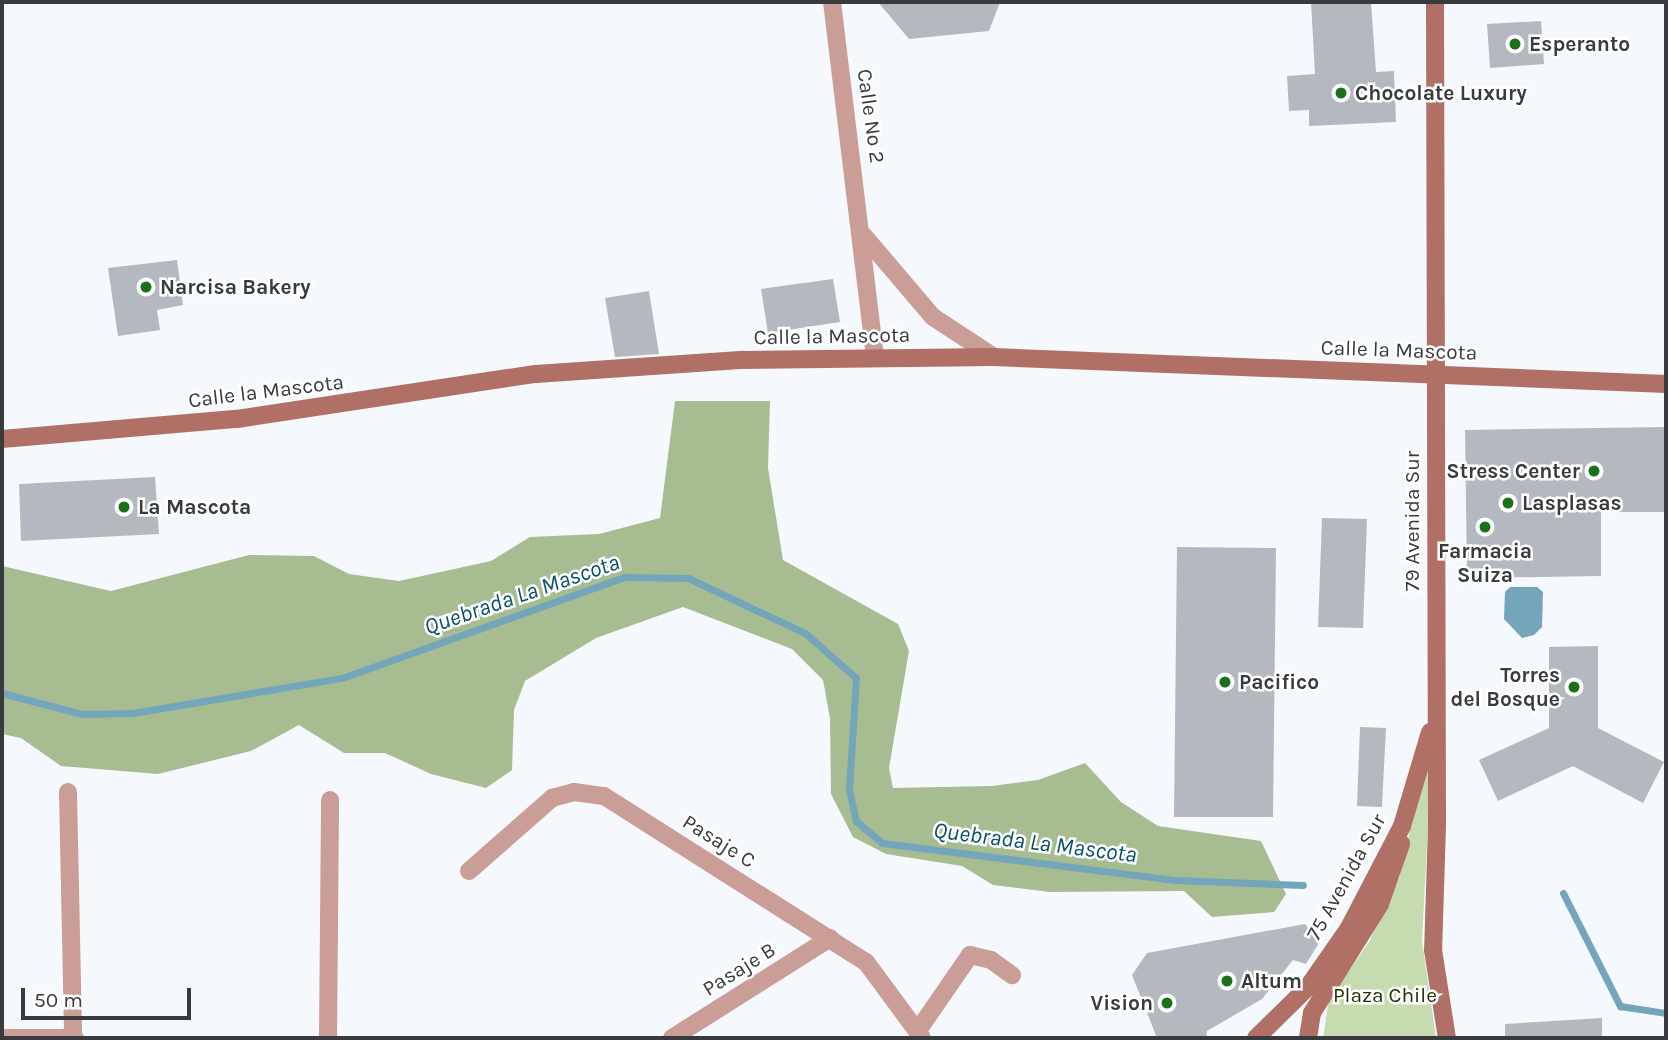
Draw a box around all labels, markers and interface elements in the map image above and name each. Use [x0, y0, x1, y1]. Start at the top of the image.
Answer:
place label: Esperanto [1529, 31, 1630, 57]
marker: Esperanto [1507, 36, 1523, 52]
street label: Calle No 2 [852, 67, 890, 165]
place label: Chocolate Luxury [1355, 80, 1527, 106]
marker: Chocolate Luxury [1333, 85, 1349, 101]
place label: Narcisa Bakery [160, 274, 311, 300]
marker: Narcisa Bakery [138, 279, 154, 295]
street label: Calle la Mascota [754, 322, 910, 350]
street label: Calle la Mascota [1320, 335, 1478, 365]
street label: Calle la Mascota [187, 369, 345, 413]
street label: 79 Avenida Sur [1399, 451, 1425, 591]
place label: Stress Center [1446, 458, 1580, 484]
marker: Stress Center [1586, 463, 1602, 479]
place label: Lasplasas [1522, 490, 1622, 516]
place label: La Mascota [138, 494, 251, 520]
marker: Lasplasas [1500, 495, 1516, 511]
marker: La Mascota [116, 499, 132, 515]
marker: Farmacia Suiza [1477, 519, 1493, 535]
place label: Farmacia Suiza [1438, 538, 1532, 588]
water label: Quebrada La Mascota [421, 549, 623, 641]
place label: Torres del Bosque [1451, 662, 1560, 712]
place label: Pacifico [1239, 669, 1319, 695]
marker: Pacifico [1217, 674, 1233, 690]
marker: Torres del Bosque [1566, 679, 1582, 695]
street label: Pasaje C [678, 809, 760, 873]
street label: 75 Avenida Sur [1301, 809, 1391, 945]
water label: Quebrada La Mascota [932, 817, 1138, 869]
street label: Pasaje B [698, 937, 780, 1001]
place label: Altum [1241, 968, 1302, 994]
marker: Altum [1219, 973, 1235, 989]
scale bar [24, 974, 194, 1018]
park label: Plaza Chile [1333, 982, 1437, 1008]
text: 50 m [34, 988, 83, 1012]
place label: Vision [1091, 990, 1153, 1016]
marker: Vision [1159, 995, 1175, 1011]

